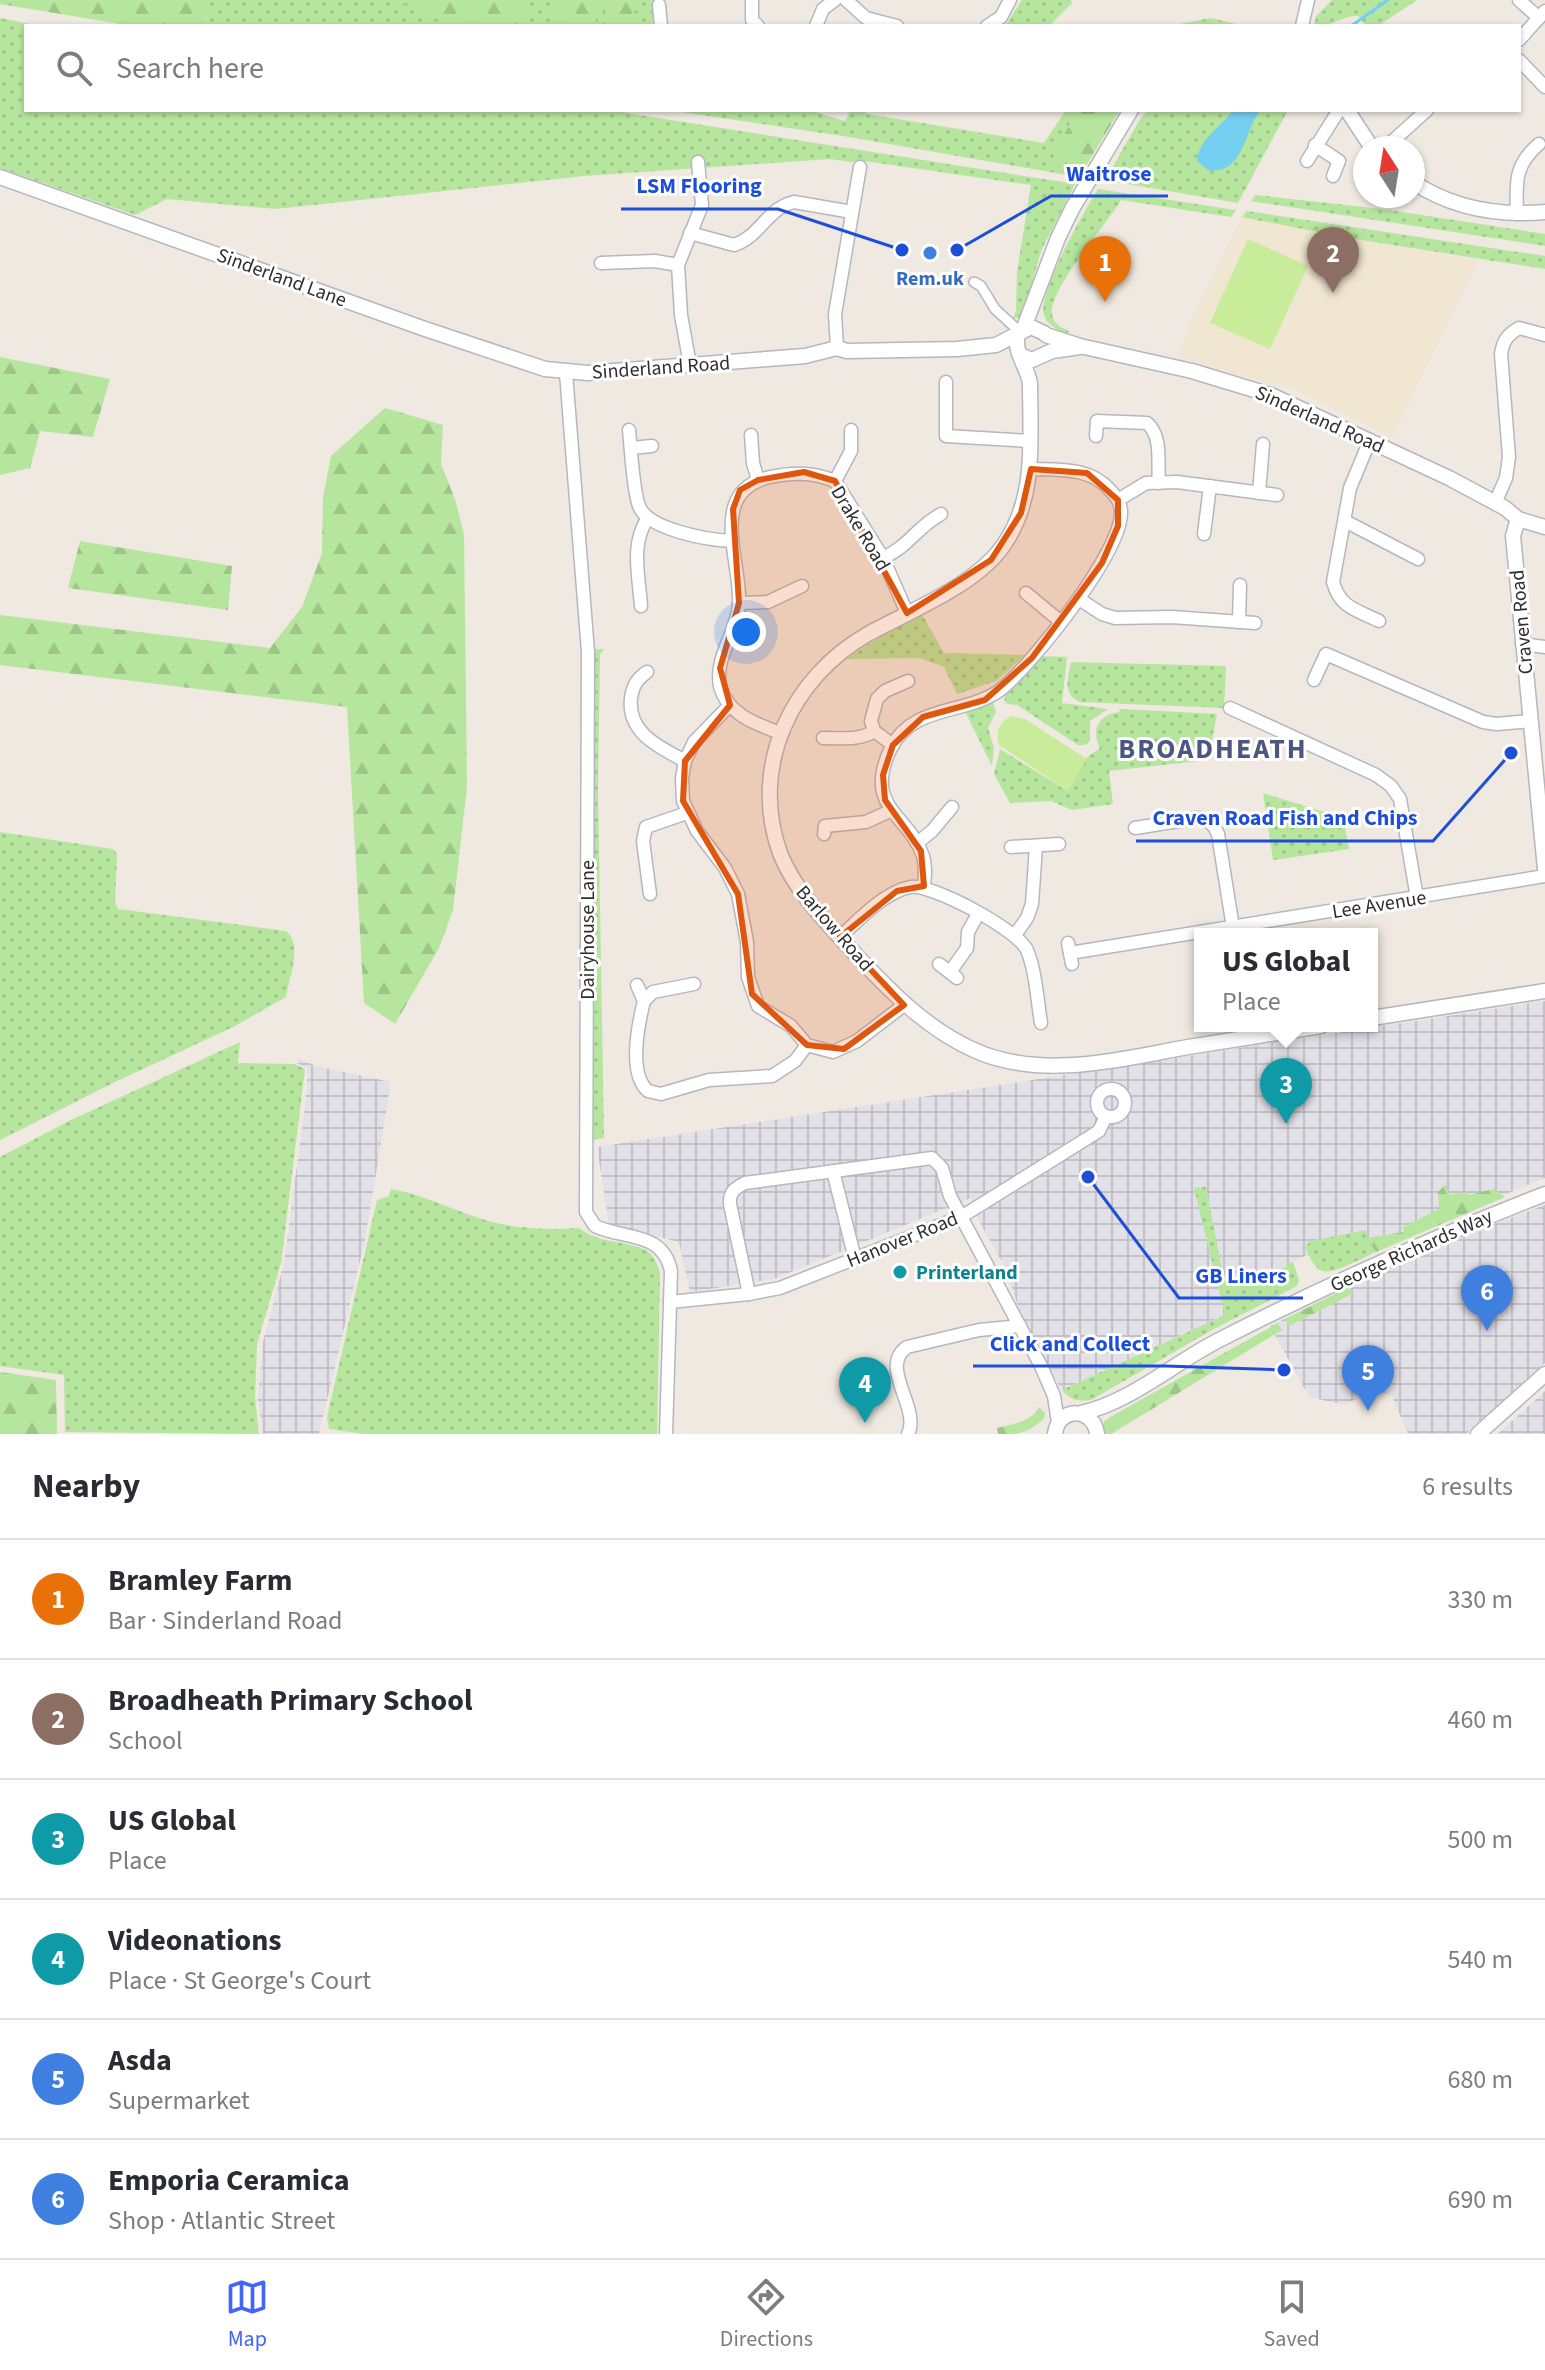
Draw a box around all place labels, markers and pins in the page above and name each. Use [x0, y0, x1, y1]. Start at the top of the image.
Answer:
callout: Waitrose [1051, 150, 1168, 196]
callout: LSM Flooring [621, 163, 778, 209]
pin: 2 [1307, 227, 1359, 293]
pin: 1 [1079, 236, 1131, 302]
marker: Rem.uk [921, 244, 939, 262]
place label: Rem.uk [896, 265, 964, 293]
callout: Craven Road Fish and Chips [1136, 795, 1433, 841]
pin: 3 [1260, 1058, 1312, 1124]
callout: GB Liners [1179, 1252, 1303, 1298]
place label: Printerland [916, 1259, 1018, 1287]
marker: Printerland [891, 1263, 909, 1281]
pin: 6 [1461, 1265, 1513, 1331]
callout: Click and Collect [973, 1320, 1166, 1366]
pin: 5 [1342, 1345, 1394, 1411]
pin: 4 [839, 1357, 891, 1423]

